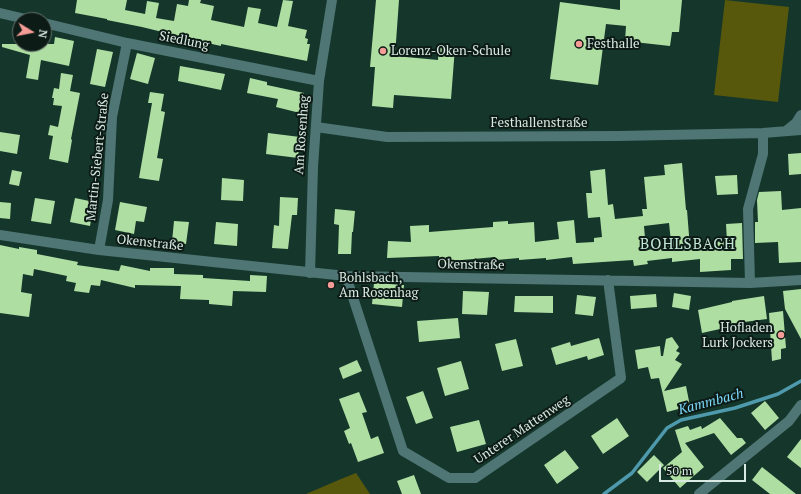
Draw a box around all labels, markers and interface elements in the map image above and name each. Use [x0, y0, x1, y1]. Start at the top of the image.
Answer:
north arrow [12, 12, 52, 52]
text: N [35, 29, 50, 39]
street label: Siedlung [158, 29, 210, 53]
place label: Festhalle [587, 36, 640, 52]
marker: Festhalle [574, 39, 584, 49]
place label: Lorenz-Oken-Schule [391, 43, 511, 59]
marker: Lorenz-Oken-Schule [378, 46, 388, 56]
street label: Martin-Siebert-Straße [84, 92, 112, 222]
street label: Am Rosenhag [291, 95, 313, 175]
street label: Festhallenstraße [490, 115, 588, 131]
street label: Okenstraße [116, 232, 184, 254]
district label: BOHLSBACH [640, 236, 736, 254]
street label: Okenstraße [437, 257, 505, 273]
place label: Bohlsbach, Am Rosenhag [339, 270, 418, 301]
marker: Bohlsbach, Am Rosenhag [326, 280, 336, 290]
place label: Hofladen Lurk Jockers [702, 320, 773, 351]
marker: Hofladen Lurk Jockers [776, 330, 786, 340]
water label: Kammbach [676, 385, 746, 419]
street label: Unterer Mattenweg [471, 392, 573, 468]
scale bar [661, 456, 748, 482]
text: 50 m [666, 463, 692, 478]

